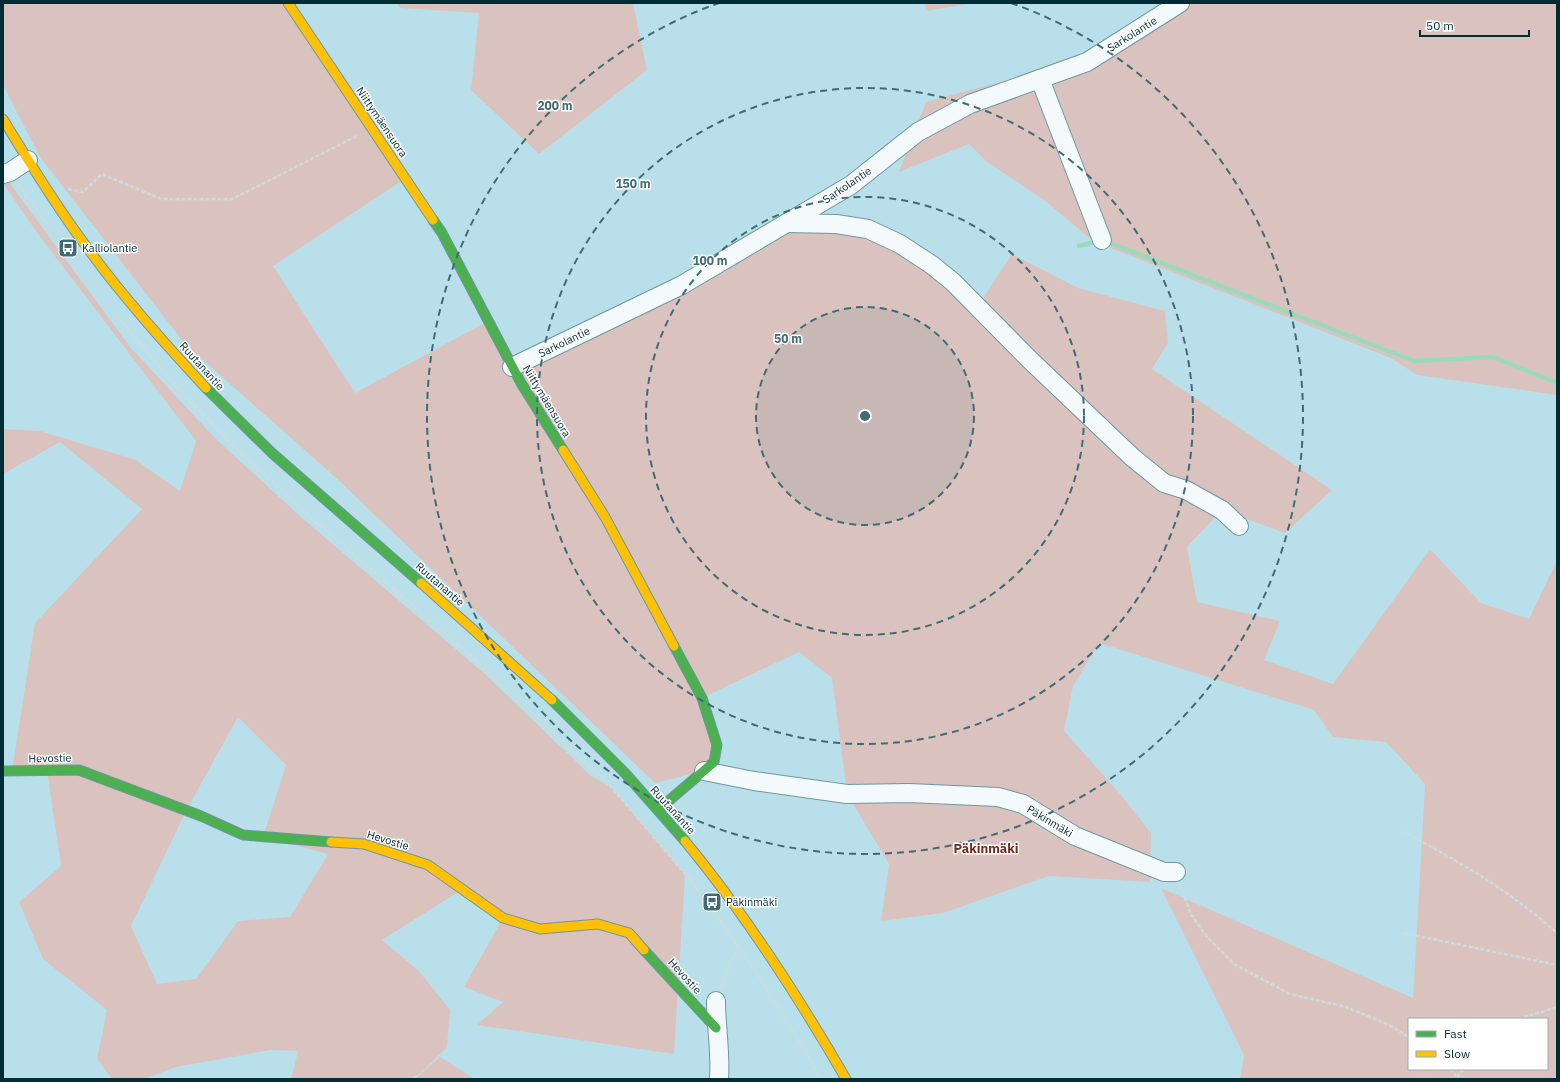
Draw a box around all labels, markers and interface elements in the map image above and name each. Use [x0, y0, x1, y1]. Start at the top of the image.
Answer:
scale bar [1420, 12, 1529, 38]
street label: Sarkolantie [1105, 13, 1159, 55]
text: 50 m [1426, 18, 1454, 33]
street label: Niittymäensuora [353, 84, 411, 160]
text: 200 m [537, 98, 573, 113]
street label: Sarkolantie [820, 164, 874, 206]
text: 150 m [615, 176, 651, 191]
bus stop icon: Kalliolantie [57, 237, 79, 259]
place label: Kalliolantie [82, 241, 137, 255]
text: 100 m [692, 253, 728, 268]
street label: Sarkolantie [536, 323, 592, 361]
text: 50 m [774, 331, 802, 346]
street label: Ruutanantie [177, 339, 227, 393]
street label: Niittymäensuora [520, 362, 574, 440]
centre of rings [858, 409, 872, 423]
street label: Ruutanantie [413, 559, 467, 609]
street label: Hevostie [28, 751, 72, 765]
street label: Ruutanantie [648, 783, 698, 837]
street label: Päkinmäki [1024, 802, 1076, 840]
street label: Hevostie [365, 827, 411, 853]
district label: Päkinmäki [954, 840, 1018, 857]
bus stop icon: Päkinmäki [701, 891, 723, 913]
place label: Päkinmäki [726, 895, 777, 909]
street label: Hevostie [665, 955, 705, 997]
legend [1408, 1018, 1548, 1070]
text: Fast [1444, 1026, 1467, 1041]
text: Slow [1444, 1046, 1470, 1061]

